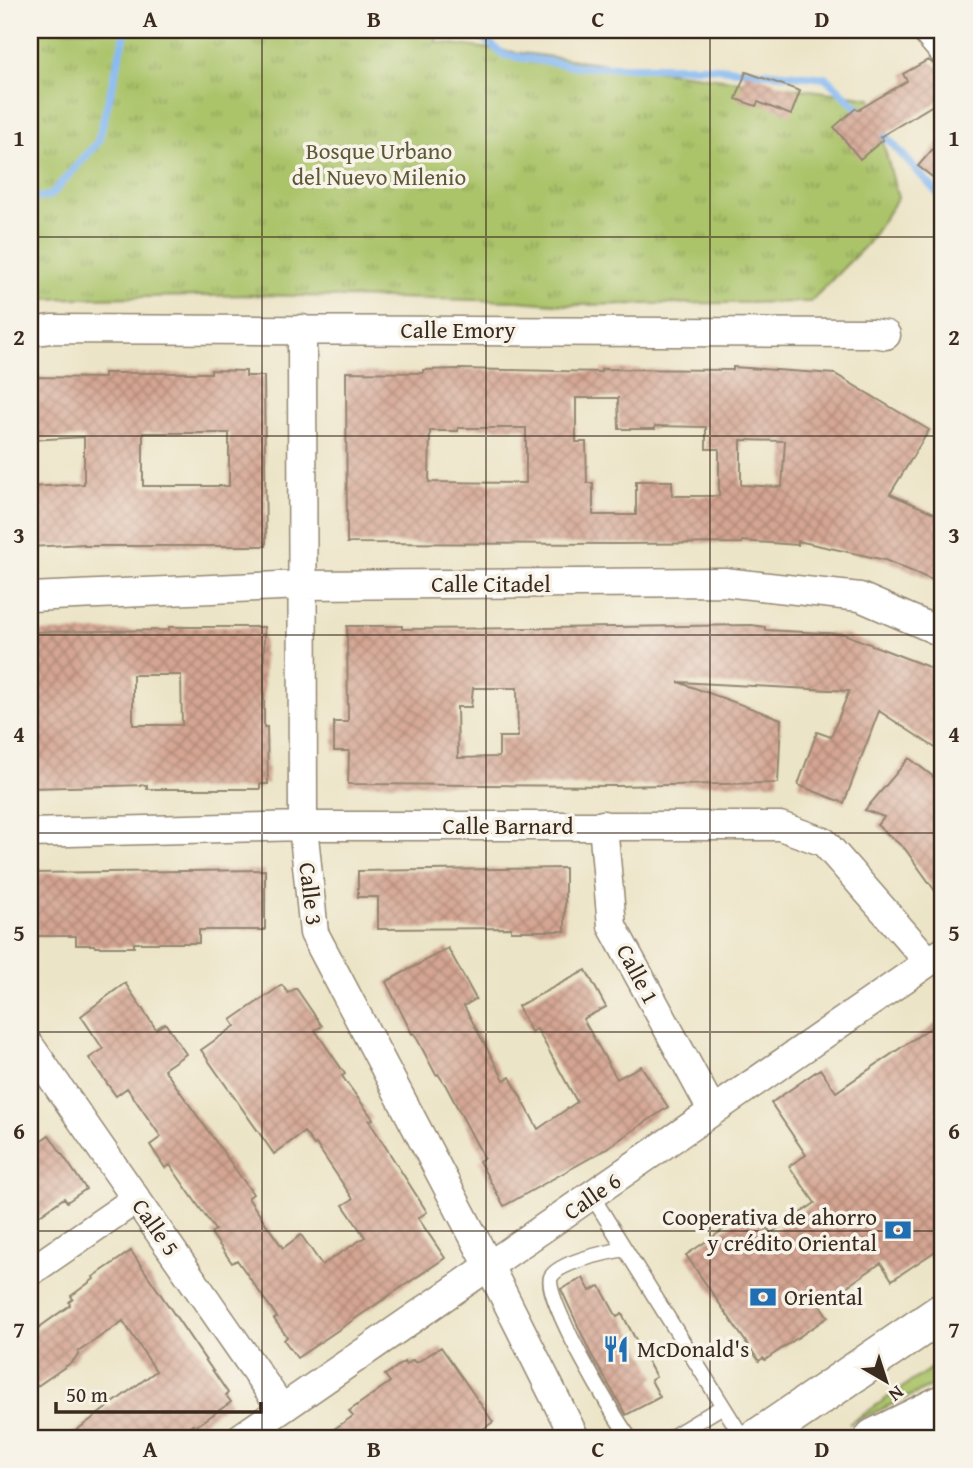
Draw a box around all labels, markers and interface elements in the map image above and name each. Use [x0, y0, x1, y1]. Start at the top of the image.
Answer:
text: A [143, 2, 158, 35]
text: B [367, 2, 381, 35]
text: C [591, 2, 605, 35]
text: D [815, 2, 830, 35]
text: 1 [13, 121, 25, 154]
text: 1 [948, 121, 960, 154]
park label: Bosque Urbano del Nuevo Milenio [292, 134, 466, 193]
street label: Calle Emory [400, 313, 516, 346]
text: 2 [13, 320, 25, 353]
text: 2 [948, 320, 960, 353]
text: 3 [13, 518, 25, 551]
text: 3 [948, 518, 960, 551]
street label: Calle Citadel [431, 567, 551, 600]
text: 4 [13, 717, 25, 750]
text: 4 [948, 717, 960, 750]
street label: Calle Barnard [443, 809, 574, 842]
street label: Calle 3 [291, 861, 332, 927]
text: 5 [13, 916, 25, 949]
text: 5 [948, 916, 960, 949]
street label: Calle 1 [609, 938, 668, 1009]
text: 6 [13, 1114, 25, 1147]
text: 6 [948, 1114, 960, 1147]
street label: Calle 6 [556, 1164, 627, 1227]
street label: Calle 5 [125, 1191, 188, 1262]
place label: Cooperativa de ahorro y crédito Oriental [662, 1200, 877, 1259]
bank icon: Cooperativa de ahorro y crédito Oriental [883, 1215, 913, 1245]
place label: Oriental [784, 1280, 863, 1313]
bank icon: Oriental [748, 1282, 778, 1312]
text: 7 [13, 1313, 25, 1346]
text: 7 [948, 1313, 960, 1346]
place label: McDonald's [637, 1332, 749, 1365]
restaurant icon: McDonald's [601, 1334, 631, 1364]
north arrow [850, 1346, 920, 1416]
scale bar [56, 1370, 261, 1414]
text: 50 m [66, 1379, 108, 1410]
text: N [883, 1379, 910, 1409]
text: A [143, 1432, 158, 1465]
text: B [367, 1432, 381, 1465]
text: C [591, 1432, 605, 1465]
text: D [815, 1432, 830, 1465]

